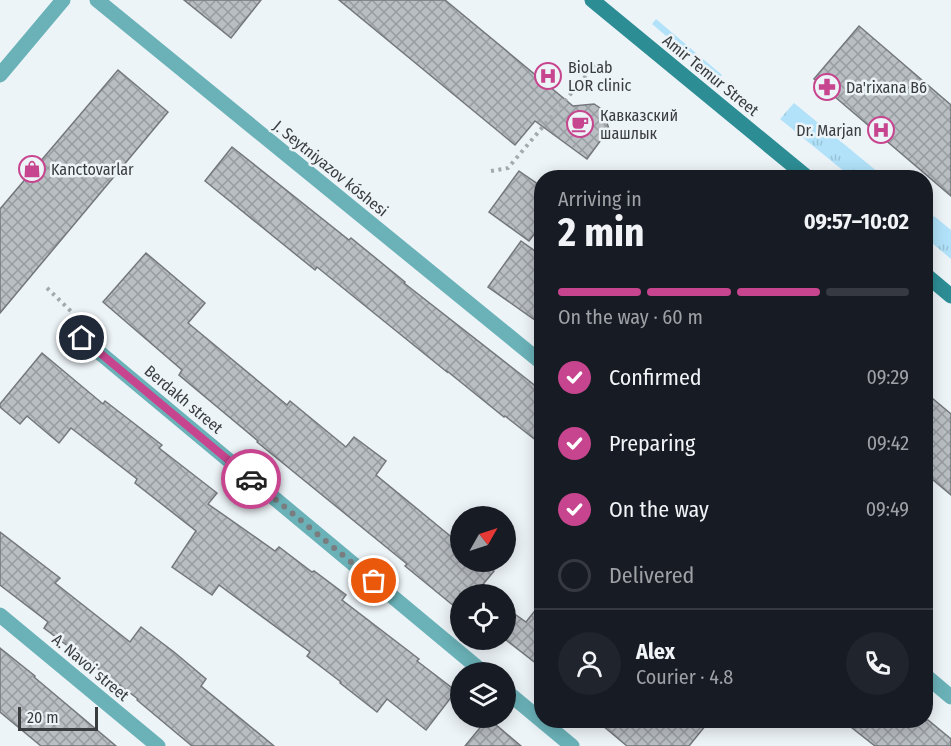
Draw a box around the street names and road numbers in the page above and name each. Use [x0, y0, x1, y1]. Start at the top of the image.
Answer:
street label: Amir Temur Street [659, 31, 763, 120]
street label: J. Seytniyazov kóshesi [269, 116, 392, 220]
street label: Berdakh street [141, 361, 227, 438]
street label: A. Navoi street [48, 630, 134, 706]

